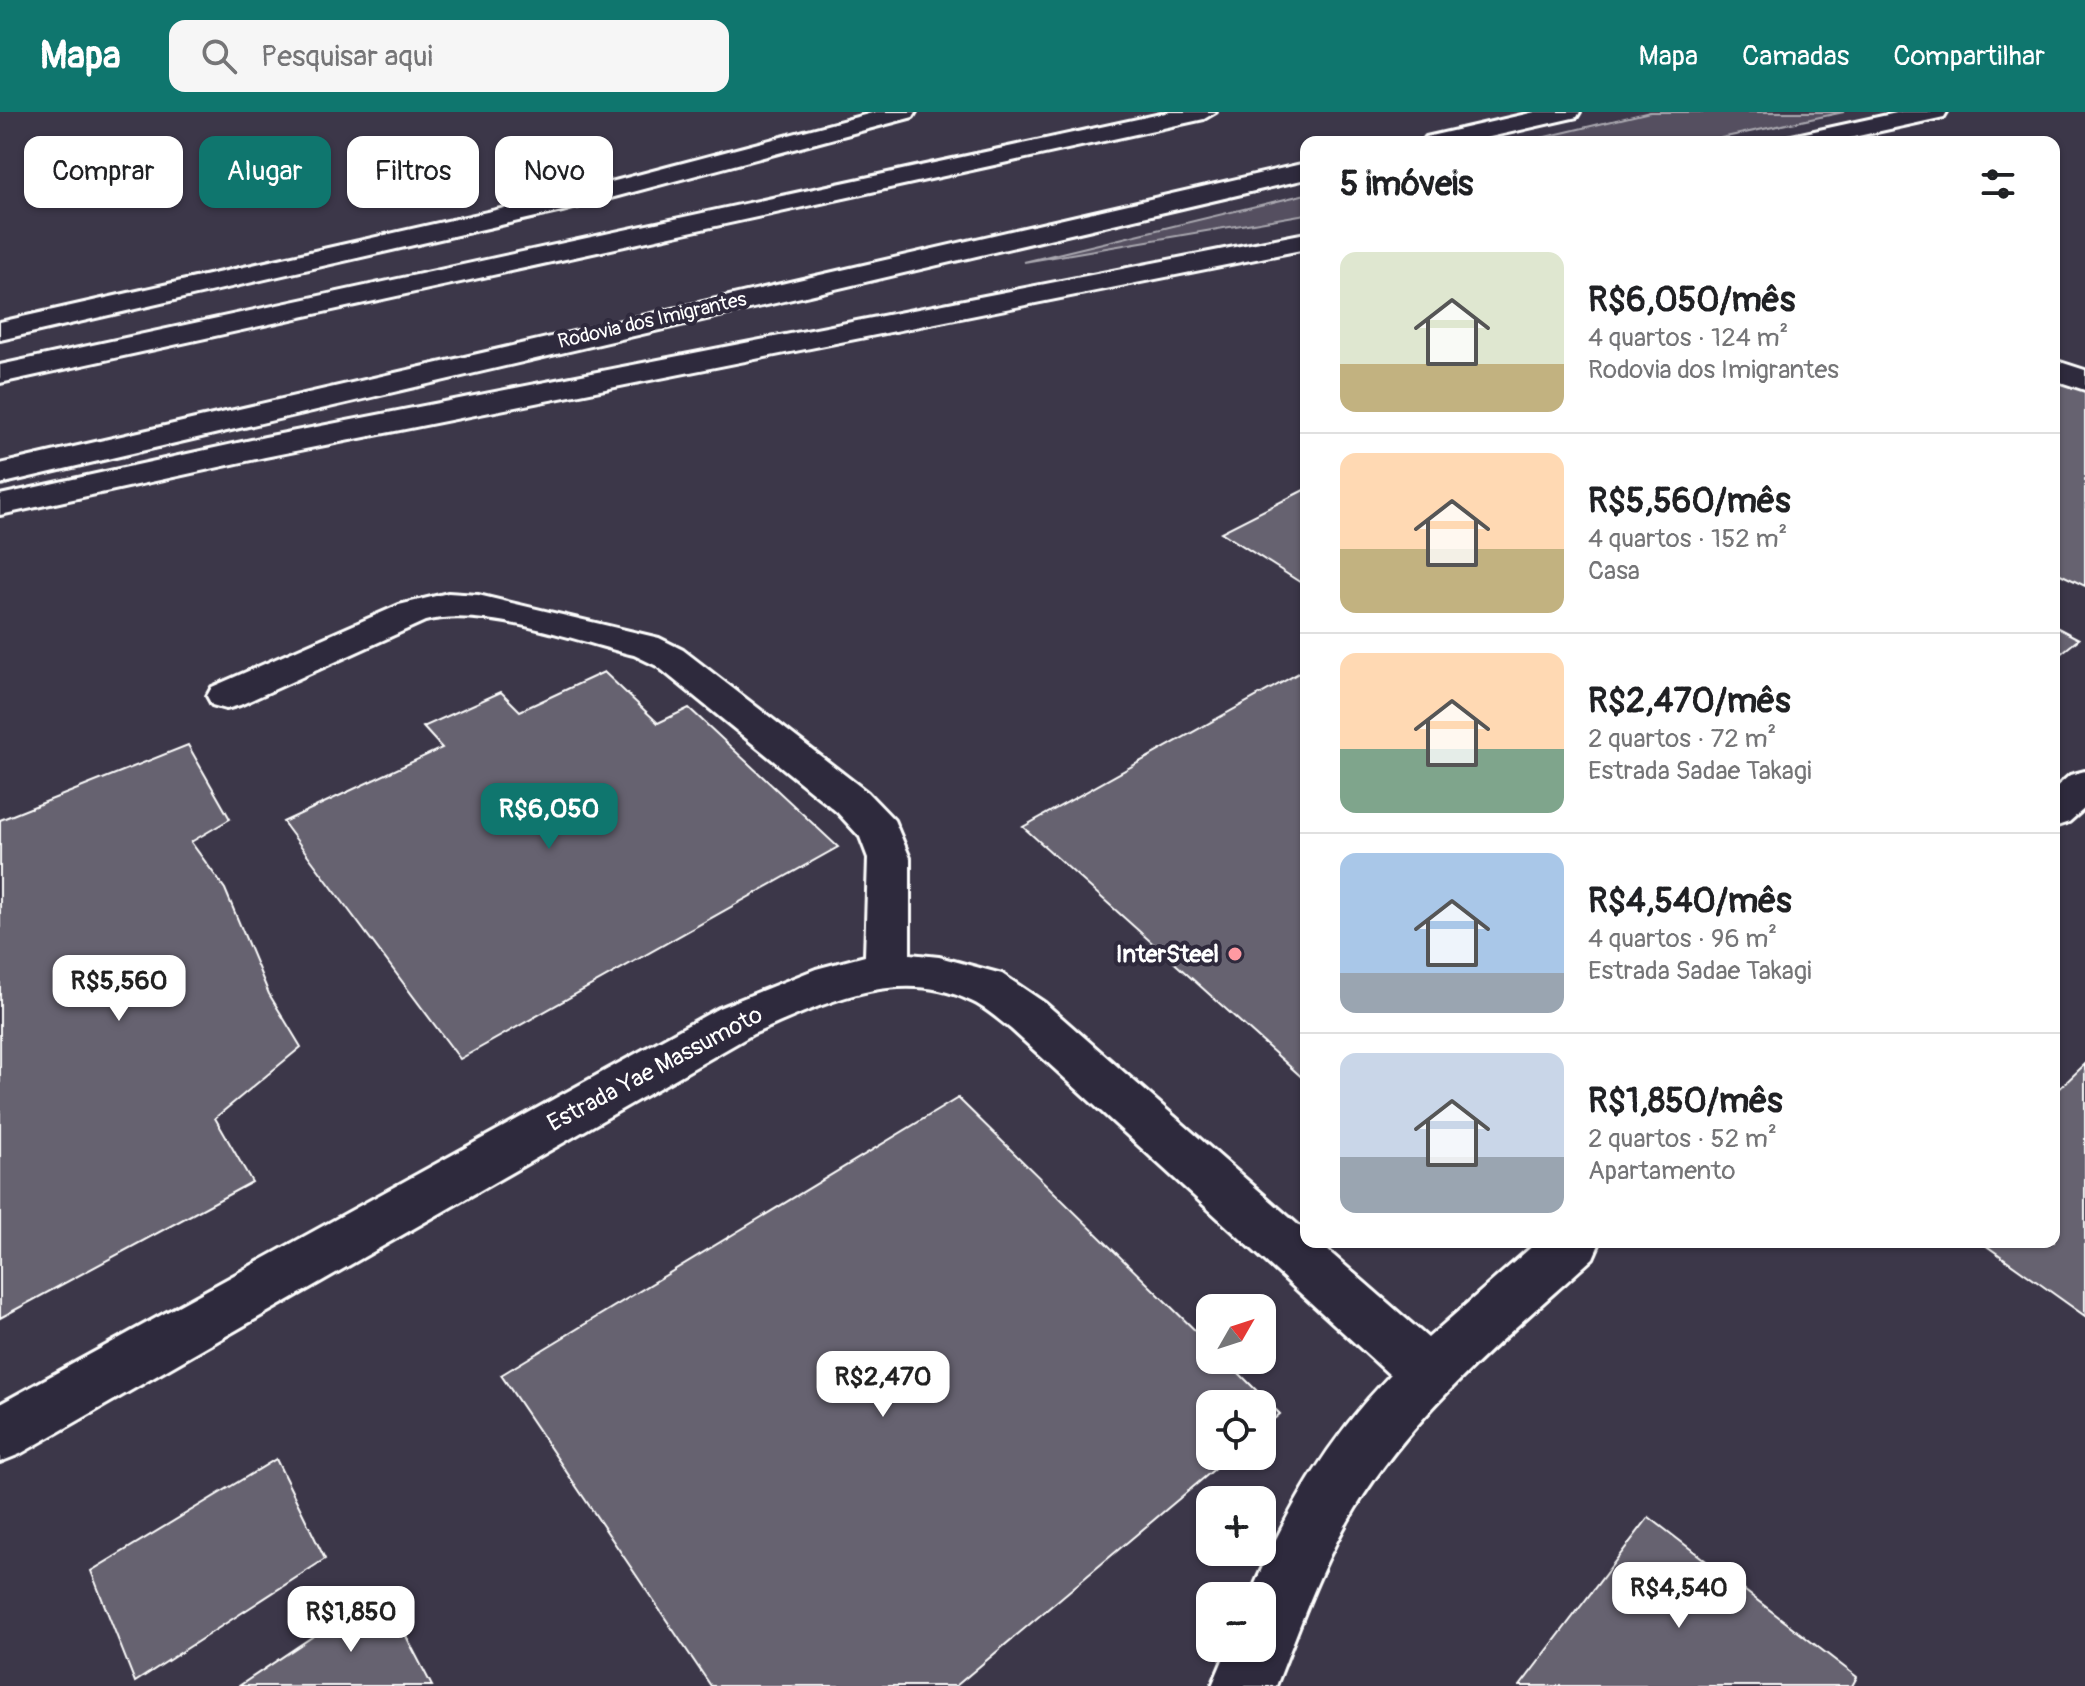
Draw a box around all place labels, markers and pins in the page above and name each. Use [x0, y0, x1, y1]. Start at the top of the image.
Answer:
pin: R$6,050 [475, 783, 623, 851]
place label: InterSteel [1116, 940, 1219, 969]
marker: InterSteel [1226, 945, 1244, 963]
pin: R$5,560 [45, 955, 193, 1023]
pin: R$2,470 [809, 1351, 957, 1419]
pin: R$4,540 [1605, 1562, 1753, 1630]
pin: R$1,850 [277, 1586, 425, 1654]

